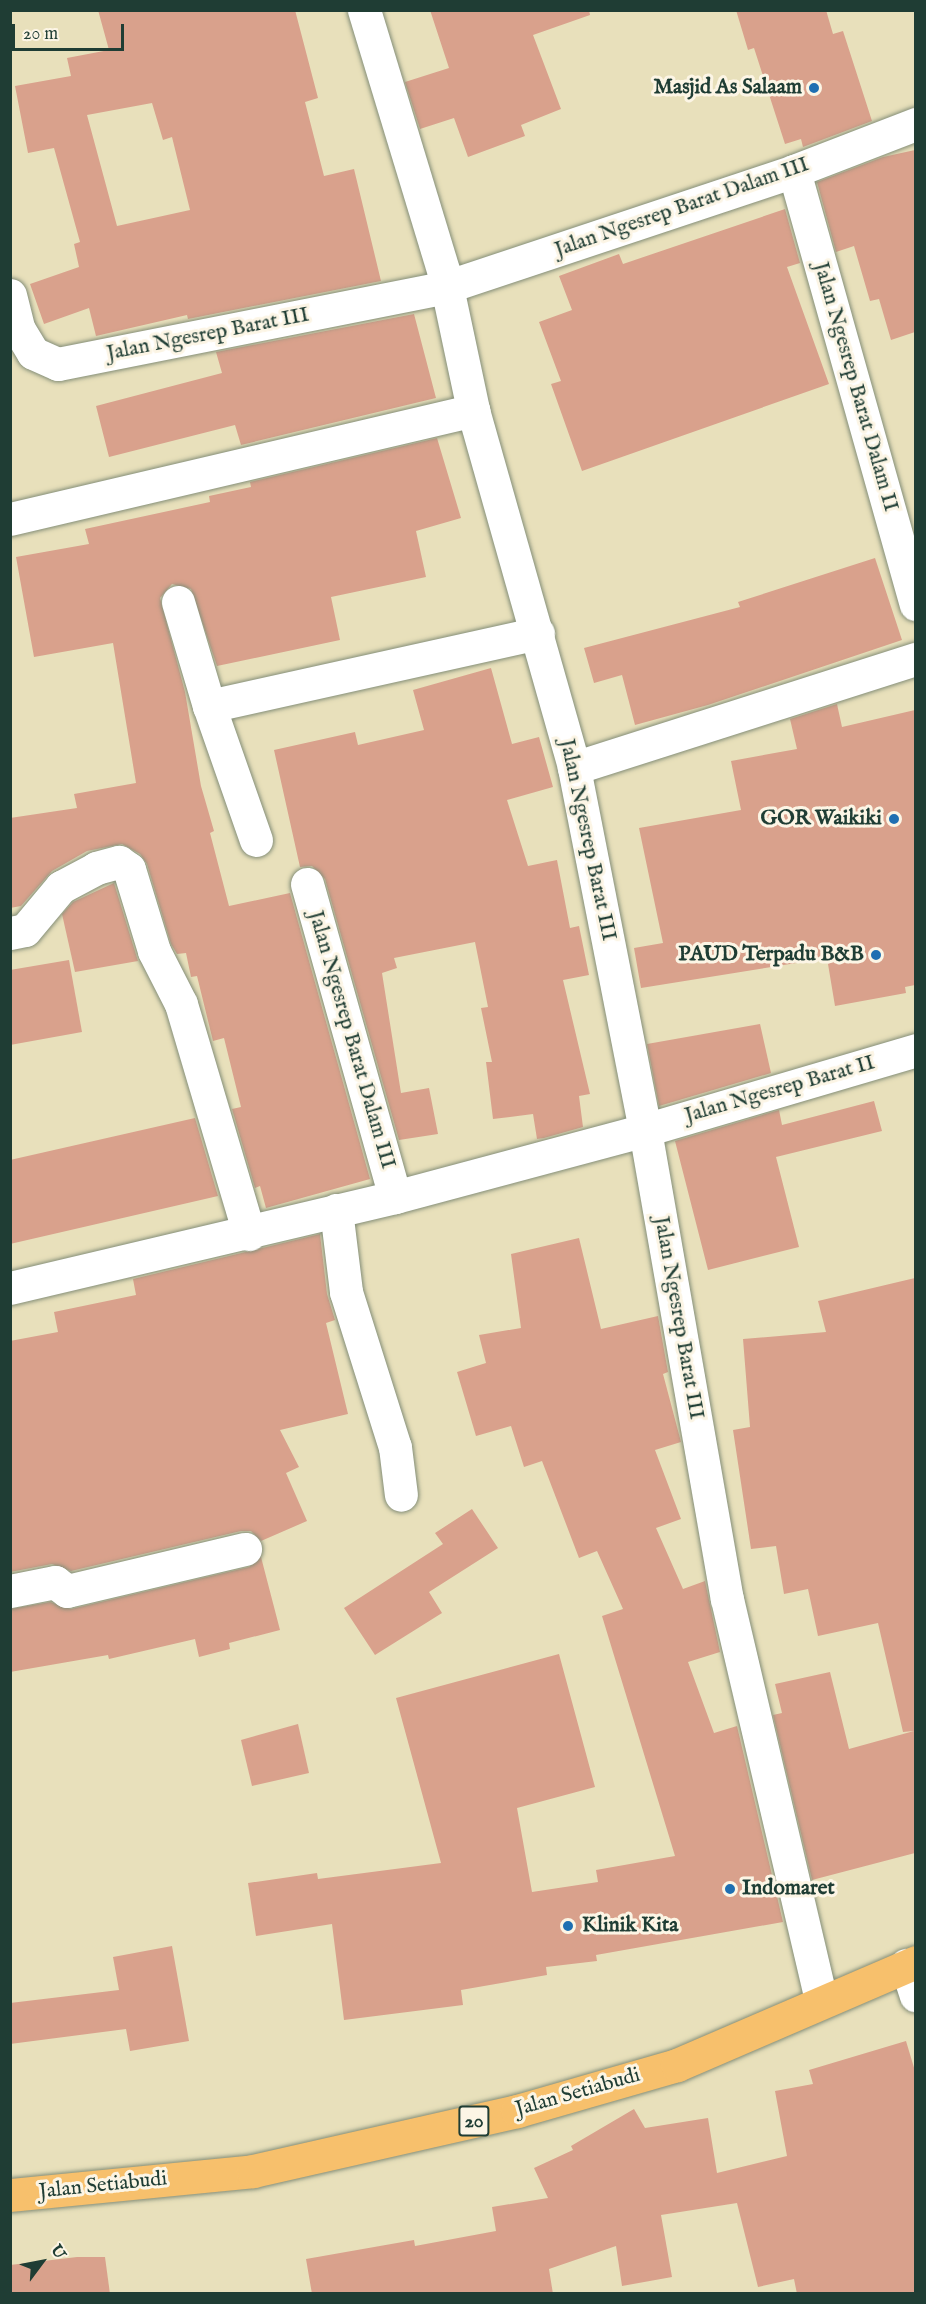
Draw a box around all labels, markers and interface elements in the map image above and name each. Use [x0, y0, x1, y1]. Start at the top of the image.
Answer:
scale bar [15, 12, 128, 50]
text: 20 m [23, 23, 58, 46]
place label: Masjid As Salaam [653, 75, 802, 101]
marker: Masjid As Salaam [807, 81, 821, 95]
street label: Jalan Ngesrep Barat Dalam III [552, 153, 812, 263]
street label: Jalan Ngesrep Barat Dalam II [807, 259, 903, 515]
street label: Jalan Ngesrep Barat III [105, 303, 311, 367]
street label: Jalan Ngesrep Barat III [553, 737, 621, 943]
place label: GOR Waikiki [761, 806, 882, 832]
marker: GOR Waikiki [887, 812, 901, 826]
street label: Jalan Ngesrep Barat Dalam III [302, 908, 400, 1172]
place label: PAUD Terpadu B&B [678, 942, 864, 968]
marker: PAUD Terpadu B&B [869, 948, 883, 962]
street label: Jalan Ngesrep Barat II [682, 1051, 878, 1129]
street label: Jalan Ngesrep Barat III [648, 1215, 708, 1421]
place label: Indomaret [742, 1876, 835, 1902]
marker: Indomaret [723, 1882, 737, 1896]
place label: Klinik Kita [582, 1913, 678, 1939]
marker: Klinik Kita [559, 1917, 577, 1935]
street label: Jalan Setiabudi [513, 2063, 643, 2123]
road number: 20 [458, 2104, 490, 2138]
street label: Jalan Setiabudi [38, 2167, 168, 2205]
north arrow [12, 2232, 72, 2292]
text: U [45, 2241, 69, 2263]

